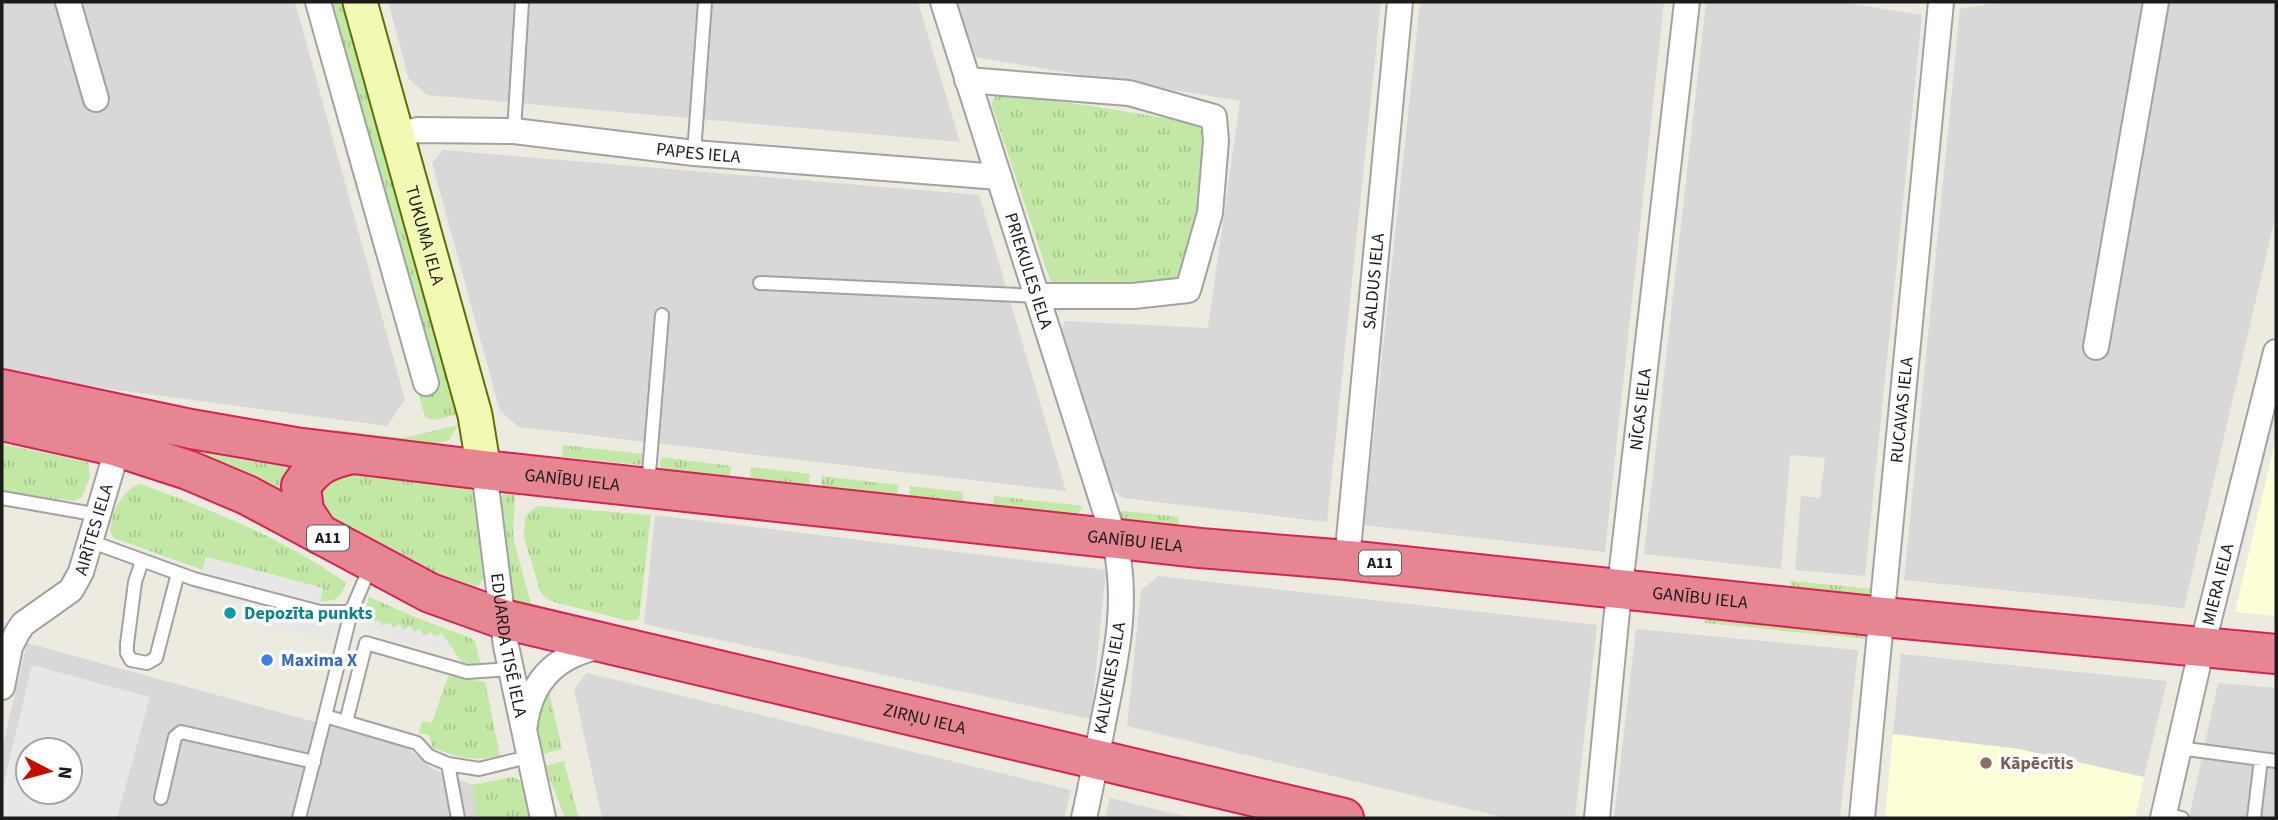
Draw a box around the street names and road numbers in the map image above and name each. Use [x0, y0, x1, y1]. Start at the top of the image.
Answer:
street label: PAPES IELA [655, 136, 742, 169]
street label: TUKUMA IELA [399, 182, 451, 288]
street label: PRIEKULES IELA [998, 209, 1059, 332]
street label: SALDUS IELA [1356, 232, 1391, 331]
street label: RUCAVAS IELA [1884, 355, 1919, 464]
street label: NĪCAS IELA [1623, 367, 1657, 452]
street label: GANĪBU IELA [523, 462, 622, 497]
street label: AIRĪTES IELA [68, 480, 119, 578]
street label: GANĪBU IELA [1086, 523, 1184, 559]
road number: A11 [307, 526, 349, 551]
street label: MIERA IELA [2195, 540, 2240, 628]
road number: A11 [1359, 550, 1401, 576]
street label: EDUARDA TISĒ IELA [484, 572, 534, 720]
street label: GANĪBU IELA [1651, 580, 1749, 615]
street label: KALVENES IELA [1088, 620, 1132, 736]
street label: ZIRŅU IELA [881, 697, 969, 741]

